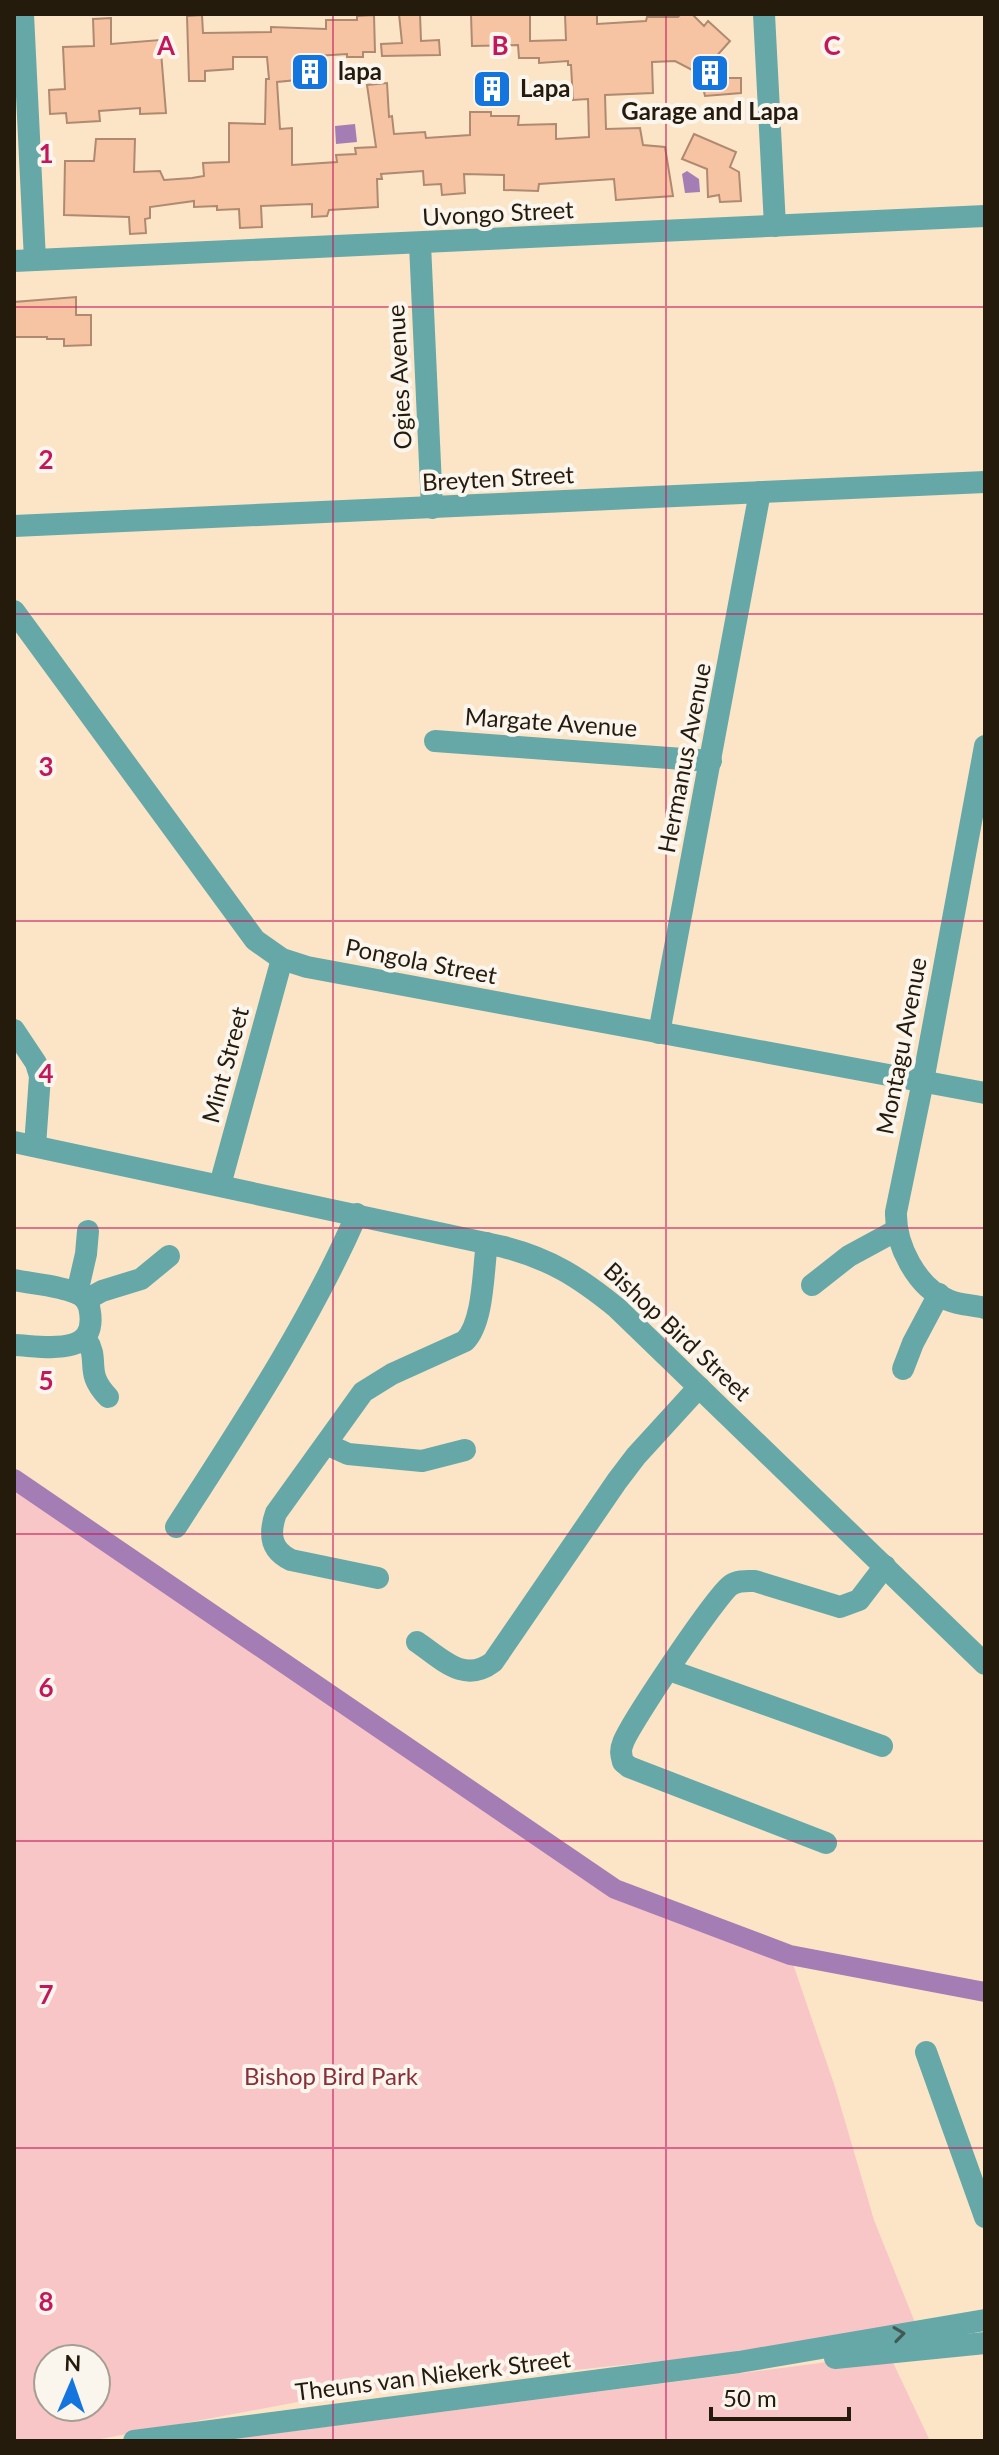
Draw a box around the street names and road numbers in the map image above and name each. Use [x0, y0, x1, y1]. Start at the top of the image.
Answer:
street label: Uvongo Street [421, 194, 575, 231]
street label: Ogies Avenue [380, 304, 417, 450]
street label: Breyten Street [421, 459, 575, 496]
street label: Hermanus Avenue [651, 660, 716, 855]
street label: Margate Avenue [464, 701, 638, 742]
street label: Pongola Street [343, 932, 500, 989]
street label: Montagu Avenue [869, 955, 932, 1137]
street label: Mint Street [195, 1003, 254, 1126]
street label: Bishop Bird Street [599, 1255, 758, 1407]
street label: Theuns van Niekerk Street [293, 2343, 573, 2406]

